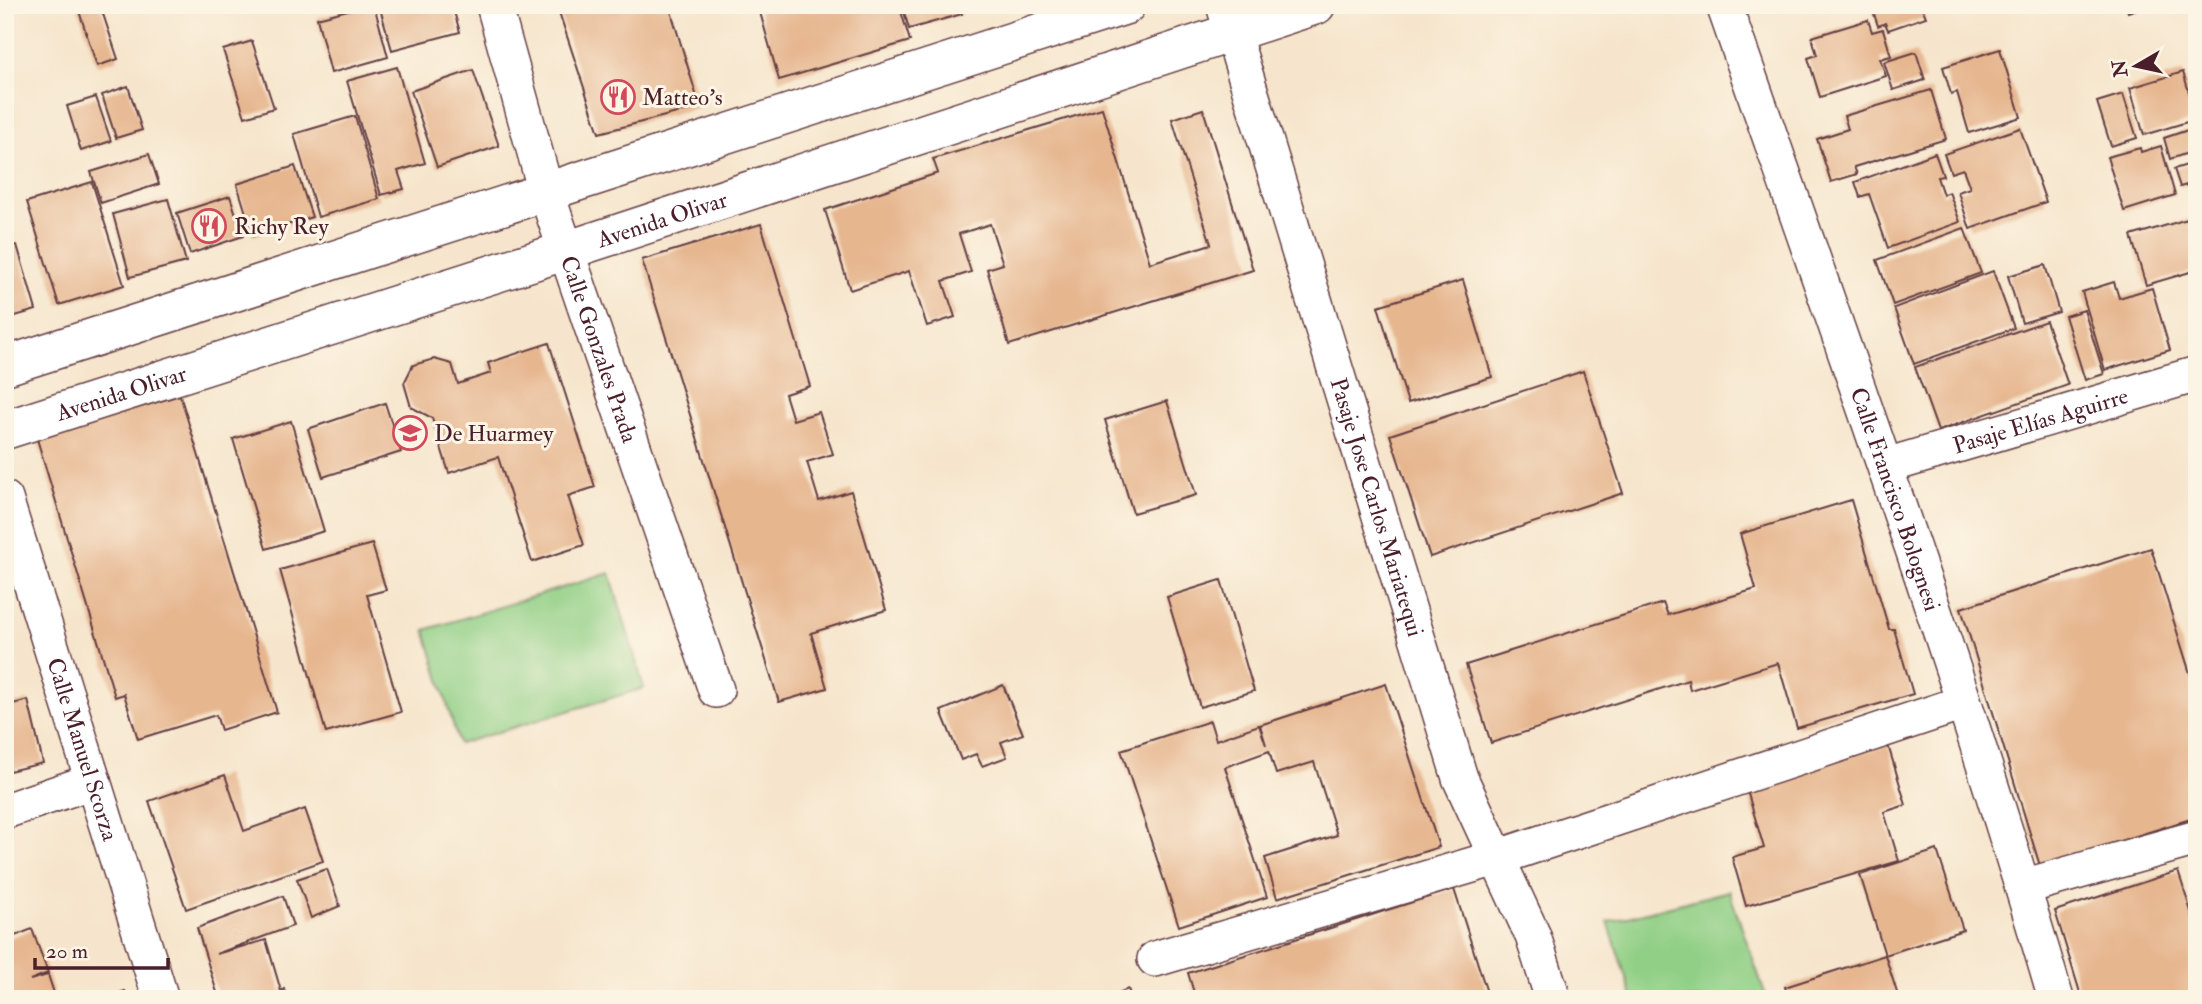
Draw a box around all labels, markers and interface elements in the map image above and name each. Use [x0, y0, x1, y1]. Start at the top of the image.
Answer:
north arrow [2100, 32, 2170, 102]
text: N [2107, 57, 2134, 80]
restaurant icon: Matteo's [599, 78, 637, 116]
place label: Matteo's [642, 83, 723, 112]
street label: Avenida Olivar [592, 185, 731, 255]
restaurant icon: Richy Rey [190, 207, 228, 245]
place label: Richy Rey [234, 212, 329, 241]
street label: Calle Gonzales Prada [554, 252, 645, 447]
street label: Avenida Olivar [52, 359, 191, 428]
street label: Pasaje Jose Carlos Mariatequi [1324, 374, 1430, 640]
street label: Pasaje Elías Aguirre [1950, 381, 2132, 460]
street label: Calle Francisco Bolognesi [1844, 384, 1947, 615]
school or university icon: De Huarmey [391, 414, 429, 452]
place label: De Huarmey [434, 419, 554, 448]
street label: Calle Manuel Scorza [40, 654, 125, 845]
scale bar [35, 927, 168, 971]
text: 20 m [46, 938, 88, 965]

